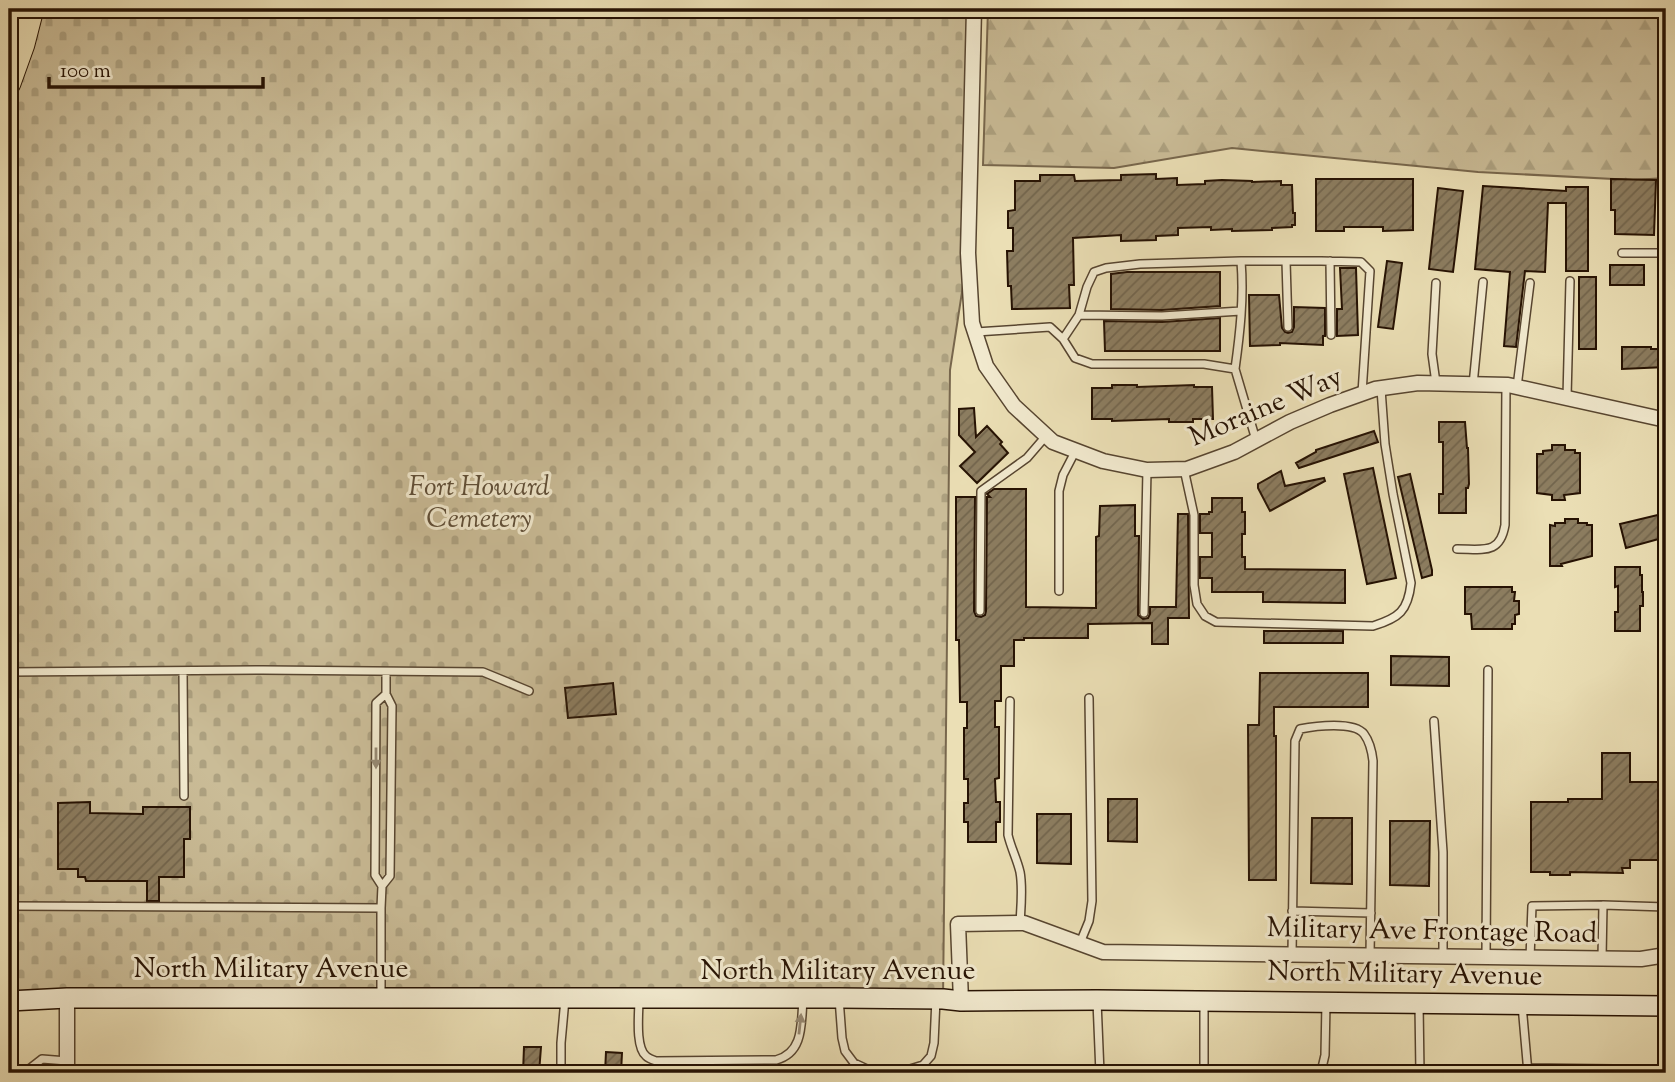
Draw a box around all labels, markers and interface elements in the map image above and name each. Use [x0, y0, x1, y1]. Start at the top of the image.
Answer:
scale bar [49, 46, 262, 90]
text: 100 m [60, 57, 111, 87]
street label: Moraine Way [1183, 358, 1349, 458]
park label: Fort Howard Cemetery [408, 468, 550, 540]
one-way arrow [370, 747, 382, 769]
street label: Military Ave Frontage Road [1266, 909, 1598, 955]
street label: North Military Avenue [133, 950, 409, 990]
street label: North Military Avenue [700, 952, 976, 992]
street label: North Military Avenue [1267, 953, 1543, 997]
one-way arrow [795, 1012, 806, 1034]

